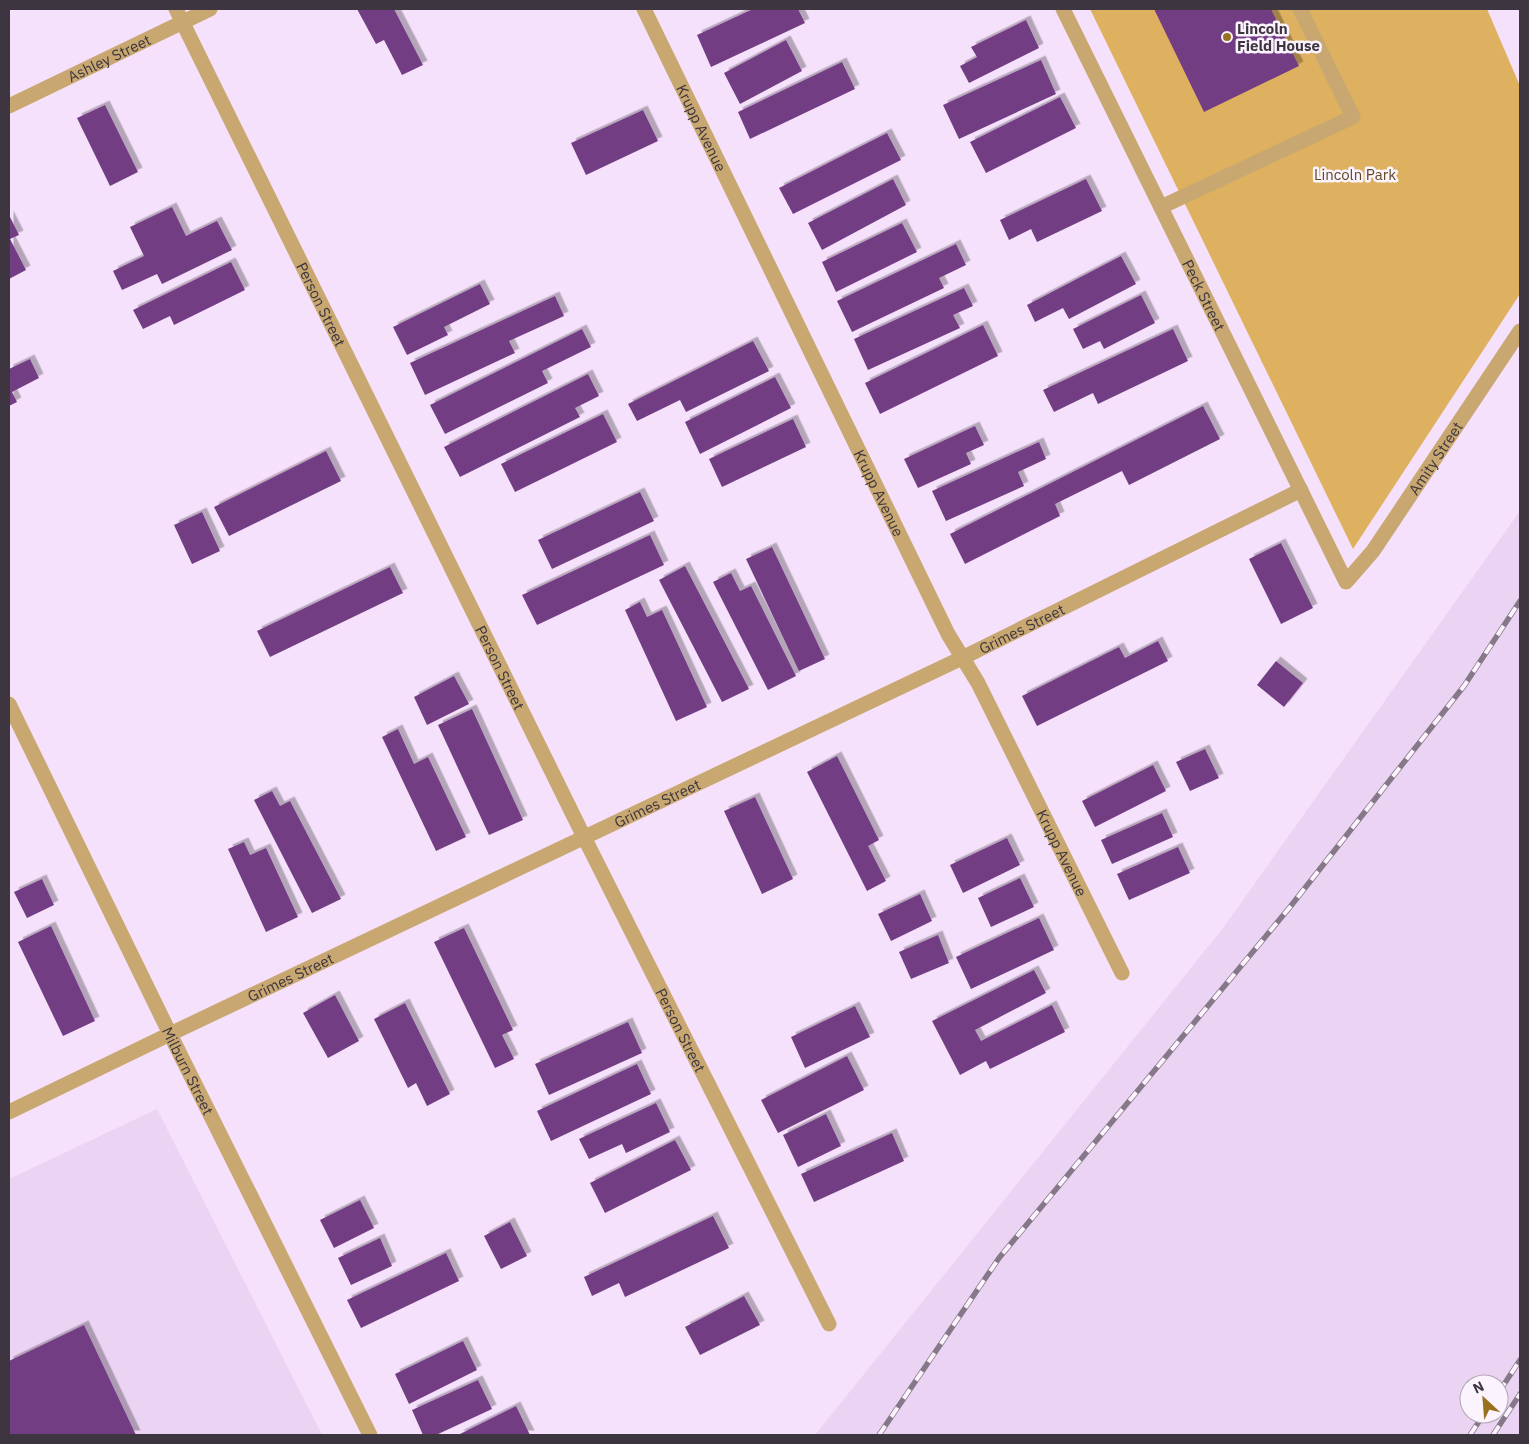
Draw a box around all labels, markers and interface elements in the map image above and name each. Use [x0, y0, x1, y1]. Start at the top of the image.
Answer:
place label: Lincoln Field House [1237, 19, 1320, 55]
street label: Ashley Street [64, 30, 154, 86]
marker: Lincoln Field House [1221, 31, 1233, 43]
street label: Krupp Avenue [673, 81, 731, 174]
park label: Lincoln Park [1314, 165, 1396, 184]
street label: Peck Street [1179, 256, 1230, 334]
street label: Person Street [293, 259, 350, 349]
street label: Amity Street [1404, 418, 1466, 498]
street label: Krupp Avenue [850, 446, 909, 539]
street label: Grimes Street [976, 599, 1067, 658]
street label: Person Street [472, 622, 529, 713]
street label: Grimes Street [611, 774, 703, 831]
street label: Krupp Avenue [1033, 806, 1092, 899]
street label: Grimes Street [244, 948, 336, 1005]
street label: Person Street [652, 985, 710, 1075]
street label: Milburn Street [158, 1023, 218, 1118]
north arrow [1459, 1374, 1509, 1424]
text: N [1470, 1377, 1487, 1398]

